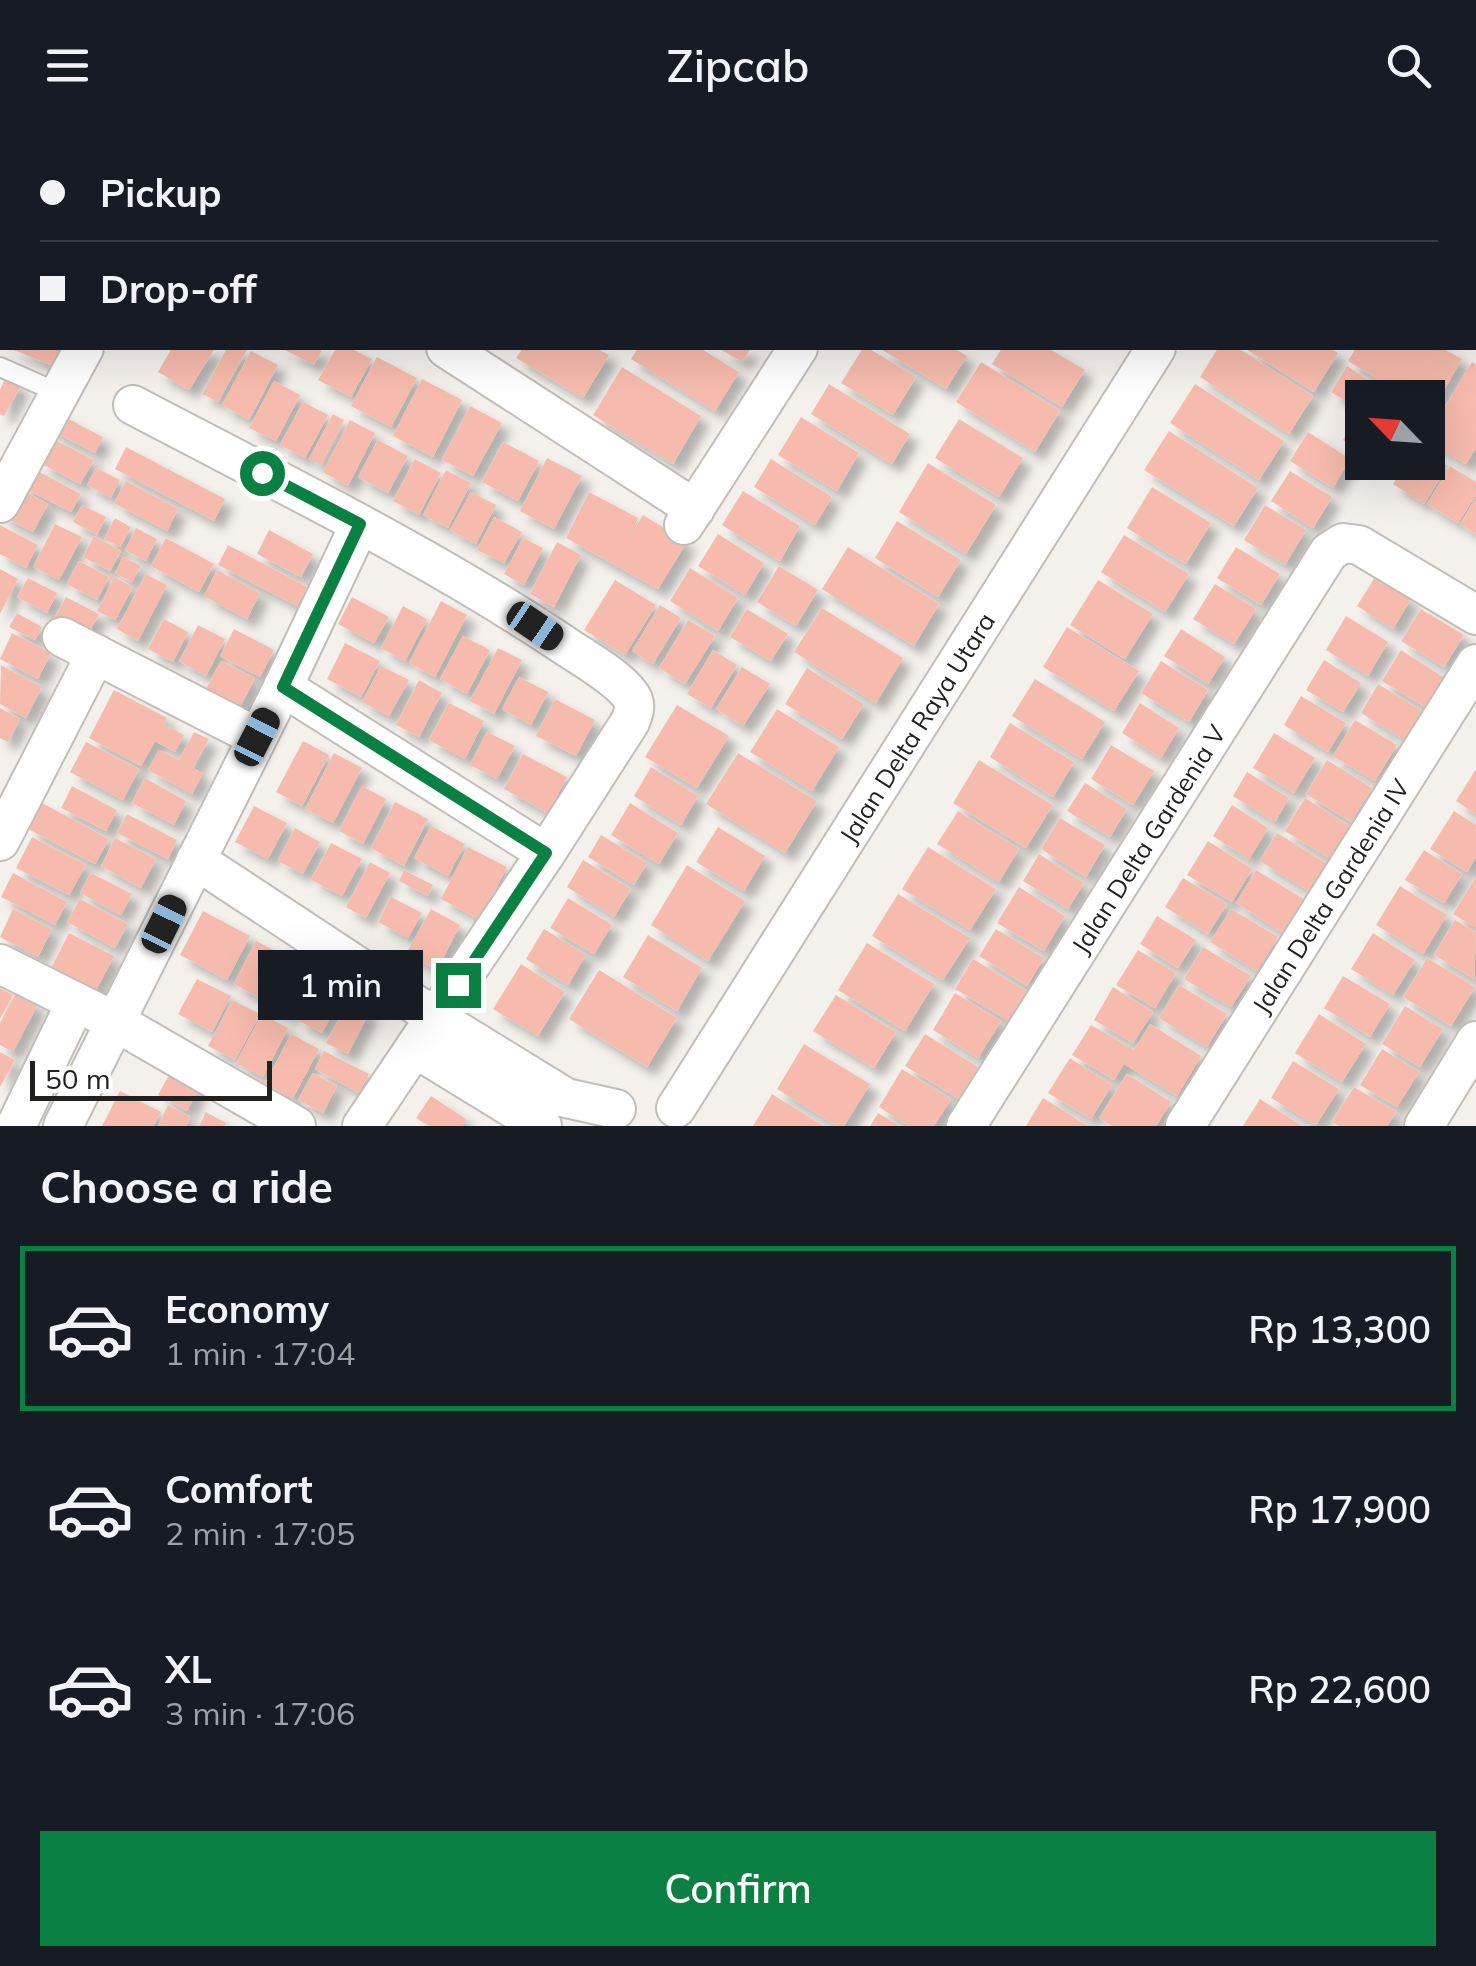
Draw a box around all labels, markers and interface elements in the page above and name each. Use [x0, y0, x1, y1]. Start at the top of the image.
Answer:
text: Zipcab [667, 37, 809, 93]
icon: menu [40, 38, 95, 93]
icon: search [1381, 38, 1436, 93]
text: Pickup [100, 169, 222, 217]
text: Drop-off [100, 265, 257, 313]
north arrow [1345, 380, 1445, 480]
map controls [1345, 380, 1445, 480]
route start [240, 451, 285, 496]
car [502, 597, 568, 655]
street label: Jalan Delta Raya Utara [832, 606, 1001, 849]
car [230, 703, 284, 771]
street label: Jalan Delta Gardenia V [1064, 718, 1232, 959]
street label: Jalan Delta Gardenia IV [1245, 773, 1416, 1019]
car [137, 890, 191, 958]
callout: 1 min [258, 950, 423, 1020]
route end [436, 963, 481, 1008]
text: 1 min [299, 965, 382, 1005]
scale bar [30, 1056, 272, 1100]
text: 50 m [45, 1061, 111, 1096]
text: Choose a ride [40, 1158, 333, 1214]
icon: car [45, 1284, 135, 1374]
text: Economy [165, 1285, 329, 1333]
text: Rp 13,300 [1248, 1305, 1431, 1353]
text: 1 min · 17:04 [165, 1333, 355, 1373]
icon: car [45, 1464, 135, 1554]
text: Comfort [165, 1465, 313, 1513]
text: Rp 17,900 [1248, 1485, 1431, 1533]
text: 2 min · 17:05 [165, 1513, 355, 1553]
icon: car [45, 1644, 135, 1734]
text: XL [165, 1645, 212, 1693]
text: Rp 22,600 [1248, 1665, 1431, 1713]
text: 3 min · 17:06 [165, 1693, 355, 1733]
button: Confirm [40, 1831, 1436, 1946]

